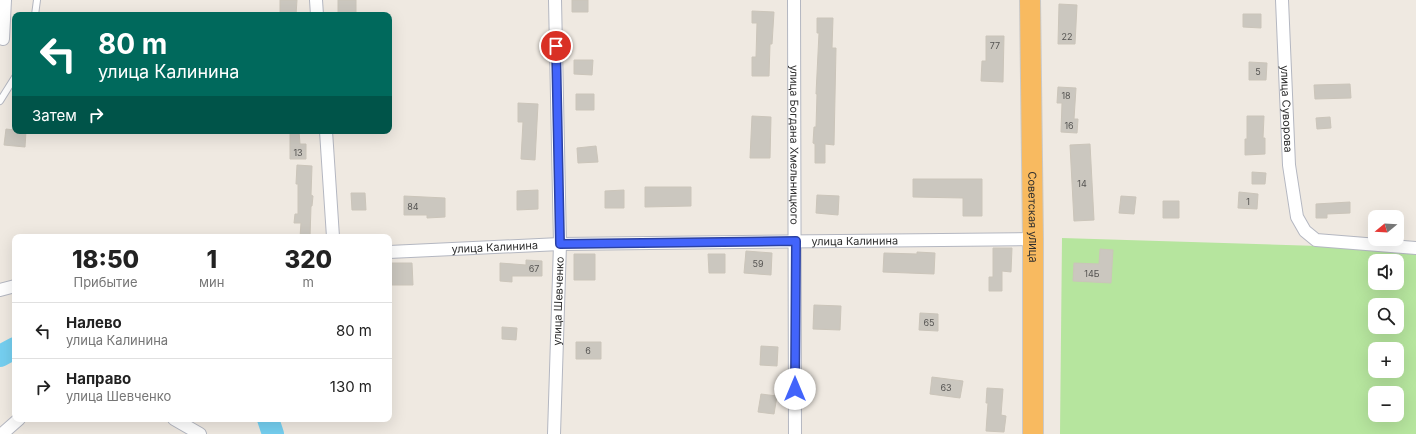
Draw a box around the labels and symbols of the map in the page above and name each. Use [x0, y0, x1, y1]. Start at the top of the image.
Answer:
pin [539, 29, 573, 63]
house number: 22 [1062, 31, 1072, 42]
house number: 77 [990, 40, 1000, 51]
street label: улица Богдана Хмельницкого [787, 65, 802, 225]
street label: улица Суворова [1278, 65, 1295, 153]
house number: 5 [1255, 66, 1261, 77]
house number: 18 [1061, 90, 1071, 101]
house number: 16 [1064, 120, 1074, 131]
house number: 13 [293, 147, 303, 158]
street label: Советская улица [1025, 171, 1040, 263]
house number: 14 [1077, 178, 1087, 189]
house number: 1 [1246, 196, 1250, 207]
house number: 84 [407, 201, 419, 212]
north arrow [1368, 210, 1404, 246]
street label: улица Калинина [811, 233, 898, 248]
street label: улица Калинина [451, 238, 538, 256]
street label: улица Шевченко [550, 256, 567, 346]
house number: 59 [752, 258, 764, 269]
house number: 67 [529, 263, 539, 274]
house number: 14Б [1084, 268, 1100, 279]
house number: 65 [923, 317, 935, 328]
house number: 6 [585, 345, 591, 356]
position arrow [774, 368, 816, 410]
house number: 63 [940, 382, 952, 393]

